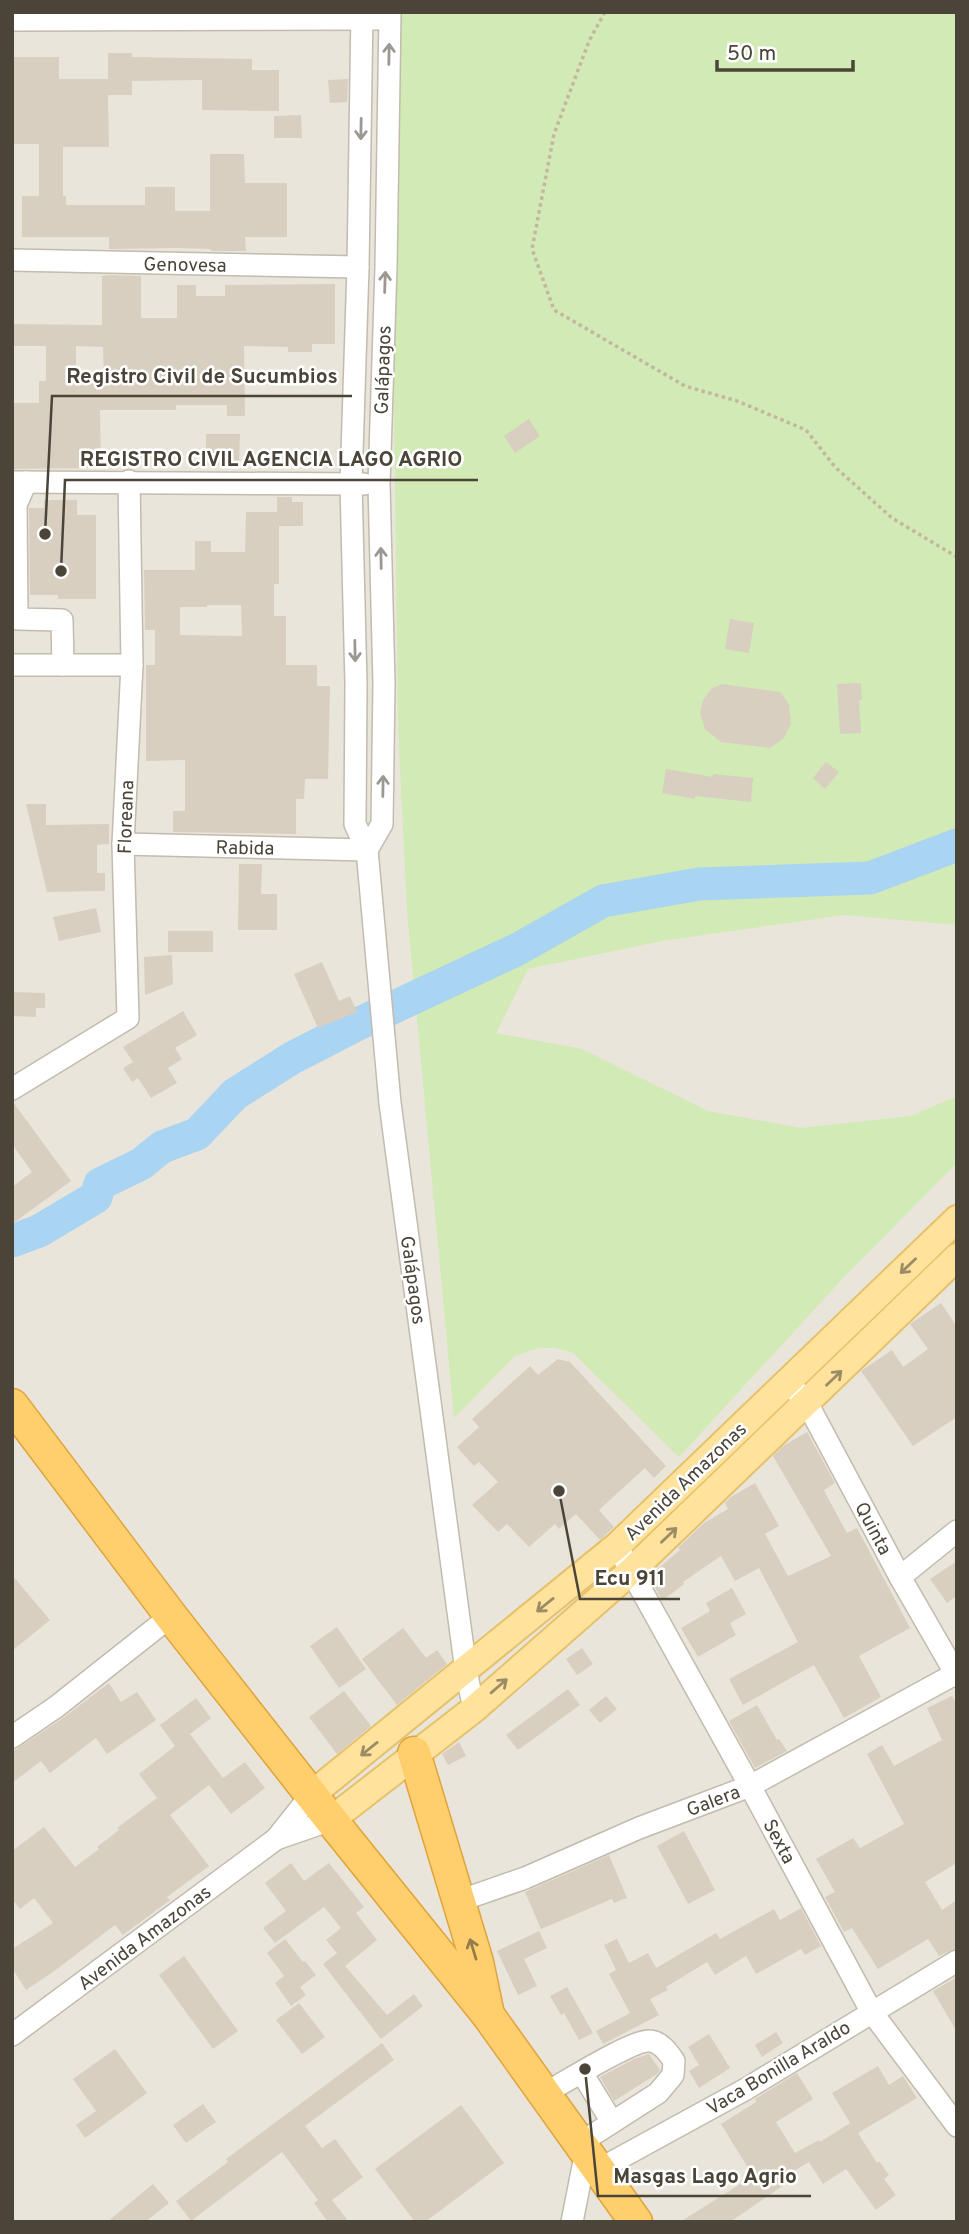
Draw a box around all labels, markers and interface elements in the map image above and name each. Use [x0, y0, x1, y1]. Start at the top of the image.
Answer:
scale bar [717, 28, 853, 72]
text: 50 m [727, 41, 776, 68]
one-way arrow [382, 43, 396, 66]
one-way arrow [354, 118, 367, 141]
street label: Genovesa [143, 253, 227, 279]
one-way arrow [379, 271, 392, 294]
street label: Galápagos [370, 325, 398, 415]
callout: Registro Civil de Sucumbios [52, 354, 352, 396]
text: Registro Civil de Sucumbios [66, 364, 338, 391]
callout: REGISTRO CIVIL AGENCIA LAGO AGRIO [65, 438, 478, 480]
text: REGISTRO CIVIL AGENCIA LAGO AGRIO [80, 447, 462, 474]
one-way arrow [374, 547, 387, 570]
one-way arrow [349, 639, 362, 662]
one-way arrow [376, 775, 390, 798]
street label: Floreana [114, 780, 140, 855]
street label: Rabida [215, 836, 274, 862]
street label: Galápagos [394, 1234, 430, 1326]
one-way arrow [899, 1257, 916, 1274]
one-way arrow [825, 1369, 842, 1386]
street label: Avenida Amazonas [620, 1418, 752, 1547]
street label: Quinta [848, 1498, 896, 1560]
one-way arrow [660, 1527, 677, 1544]
callout: Ecu 911 [580, 1557, 680, 1599]
text: Ecu 911 [594, 1566, 666, 1593]
one-way arrow [536, 1597, 554, 1613]
one-way arrow [490, 1678, 508, 1694]
one-way arrow [360, 1741, 378, 1757]
street label: Galera [684, 1781, 744, 1823]
street label: Sexta [757, 1815, 800, 1868]
street label: Avenida Amazonas [74, 1881, 217, 1997]
one-way arrow [466, 1938, 479, 1960]
street label: Vaca Bonilla Araldo [703, 2016, 855, 2121]
callout: Masgas Lago Agrio [598, 2154, 811, 2196]
text: Masgas Lago Agrio [613, 2164, 797, 2191]

